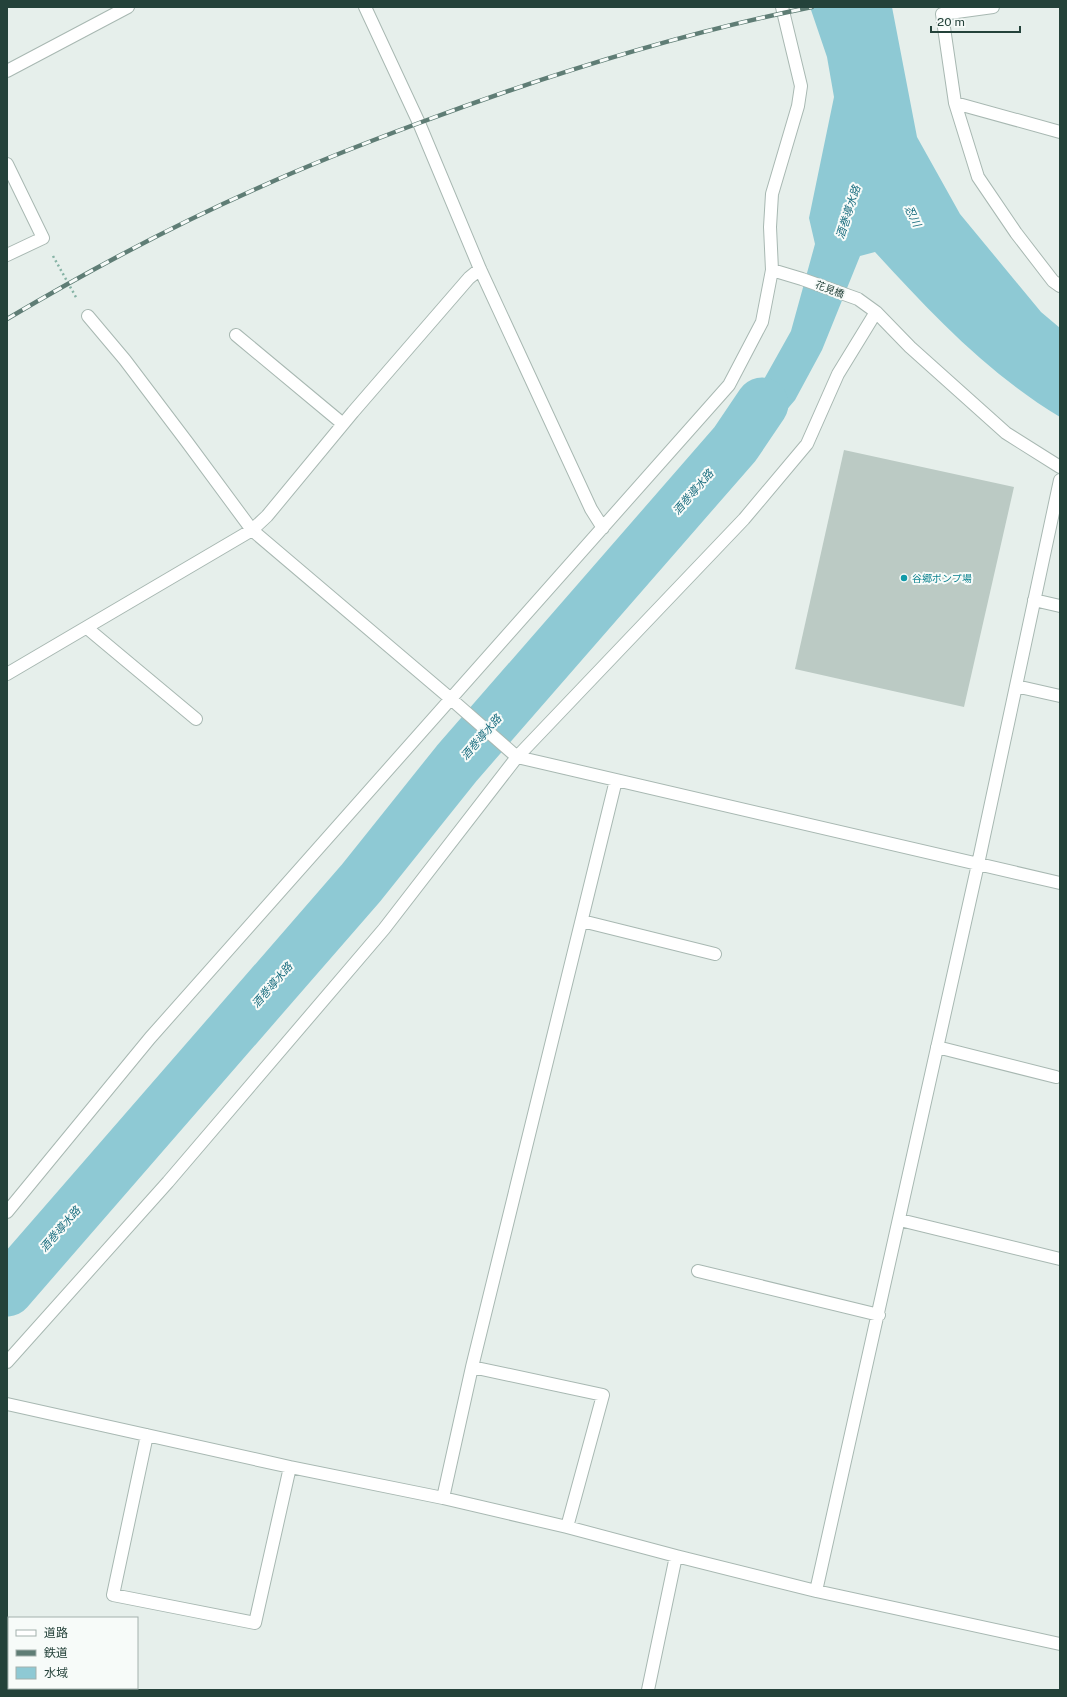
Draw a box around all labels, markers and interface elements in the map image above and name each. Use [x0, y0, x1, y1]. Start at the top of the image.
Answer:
scale bar [931, 8, 1020, 34]
text: 20 m [937, 15, 965, 29]
water label: 酒巻導水路 [834, 183, 863, 240]
water label: 忍川 [903, 203, 924, 229]
street label: 花見橋 [814, 278, 846, 300]
water label: 酒巻導水路 [670, 467, 716, 517]
place label: 谷郷ポンプ場 [912, 572, 972, 584]
marker: 谷郷ポンプ場 [899, 573, 909, 583]
water label: 酒巻導水路 [458, 712, 504, 762]
water label: 酒巻導水路 [249, 960, 295, 1010]
water label: 酒巻導水路 [37, 1204, 83, 1254]
legend [8, 1617, 138, 1689]
text: 道路 [44, 1626, 68, 1640]
text: 鉄道 [44, 1646, 68, 1660]
text: 水域 [44, 1666, 68, 1680]

